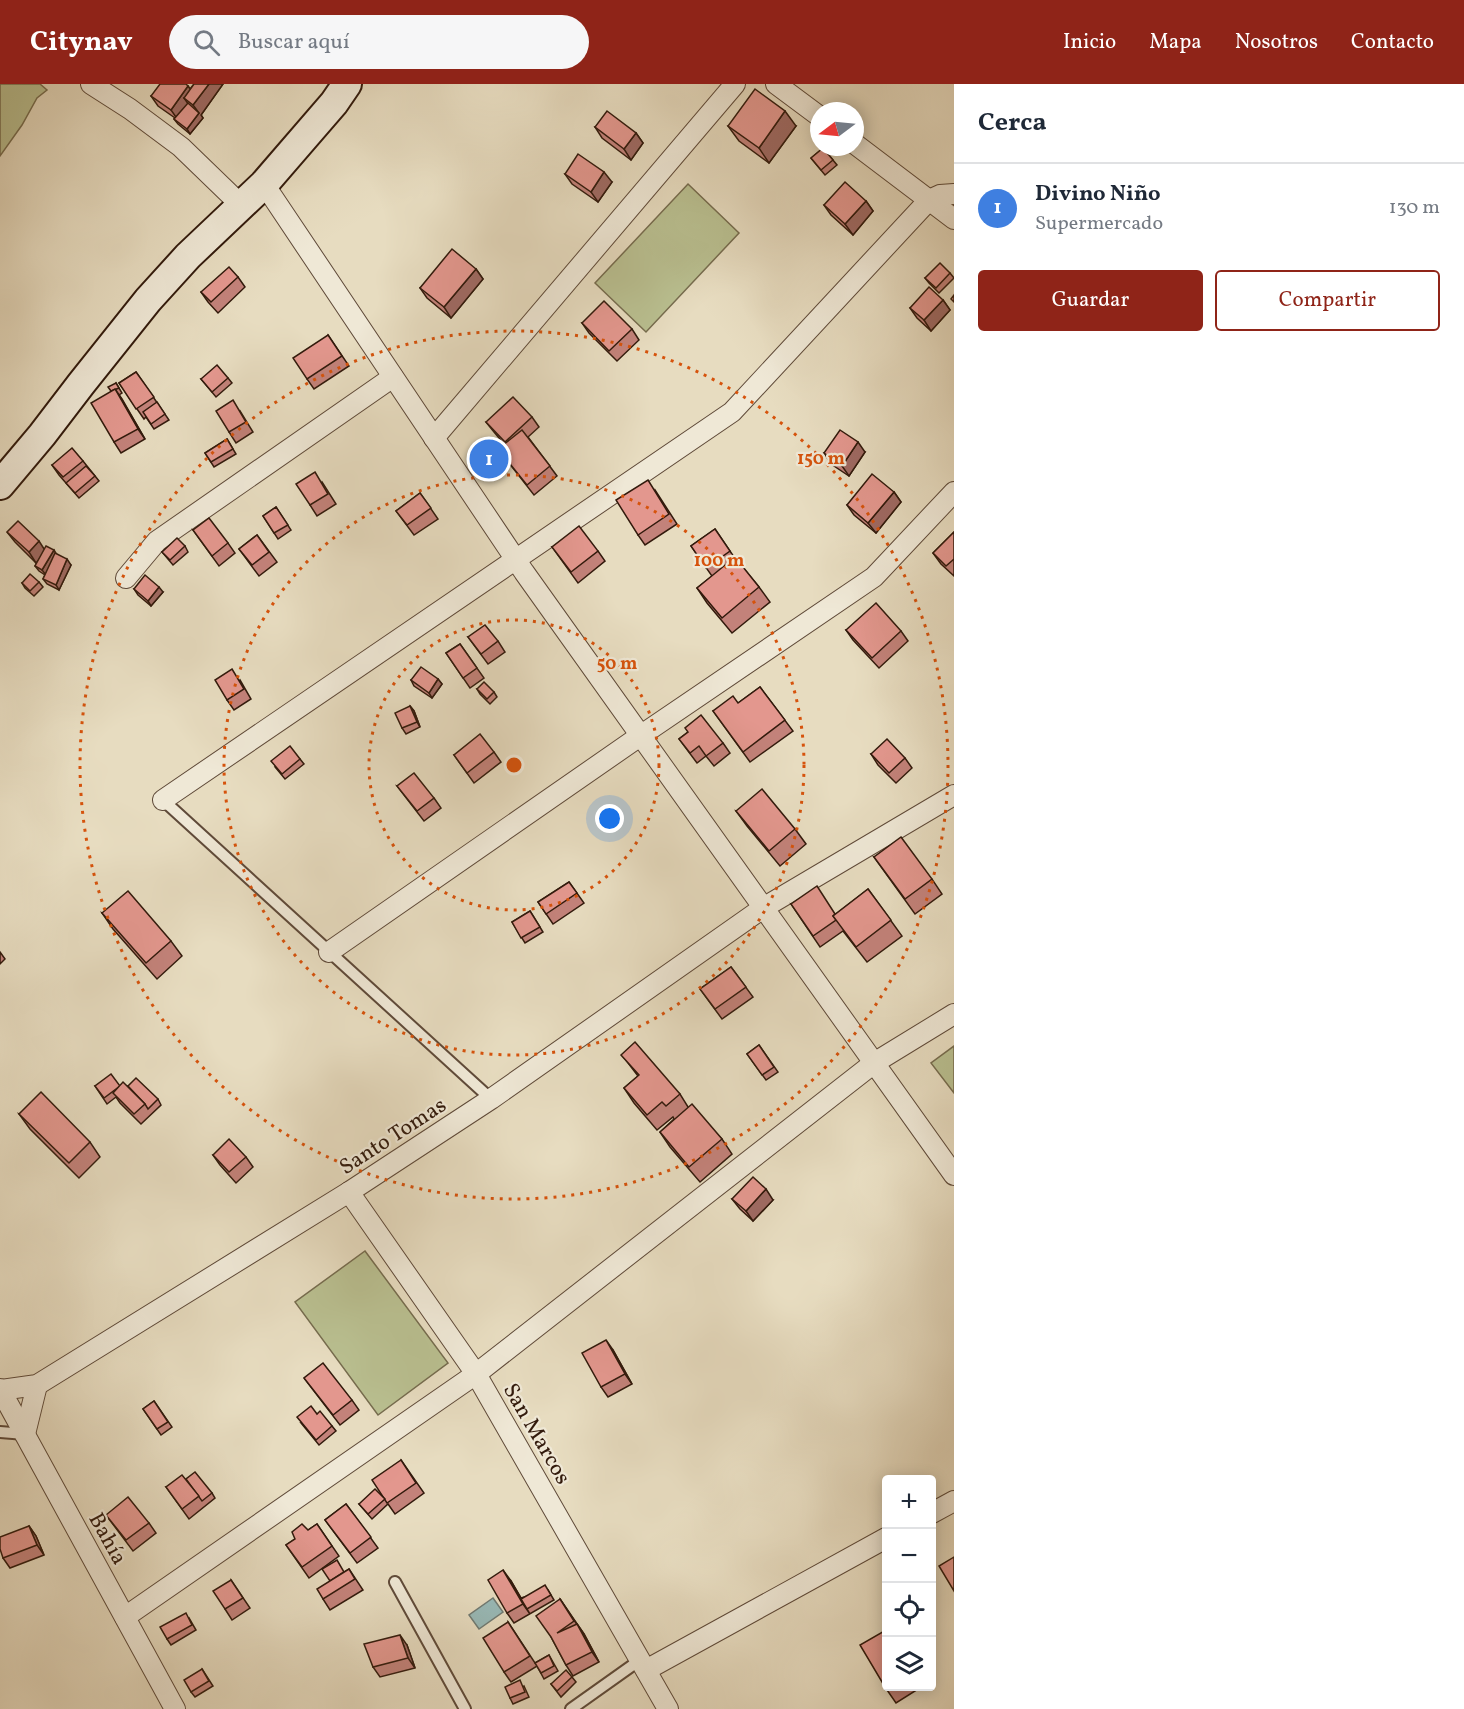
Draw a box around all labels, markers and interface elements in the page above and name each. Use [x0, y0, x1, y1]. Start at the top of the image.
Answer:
search box [169, 15, 589, 69]
text: Citynav [30, 23, 133, 62]
icon: search [190, 26, 223, 59]
text: Buscar aquí [238, 27, 350, 58]
text: Inicio [1063, 28, 1116, 57]
text: Mapa [1149, 28, 1202, 57]
text: Nosotros [1235, 28, 1318, 57]
text: Contacto [1351, 28, 1434, 57]
north arrow [810, 102, 864, 156]
text: Cerca [978, 105, 1047, 141]
text: Divino Niño [1035, 179, 1161, 210]
text: 1 [993, 194, 1002, 222]
text: 130 m [1389, 194, 1440, 222]
text: Supermercado [1035, 210, 1163, 238]
button: Guardar [978, 270, 1203, 331]
button: Compartir [1215, 270, 1440, 331]
pin: 1 [470, 436, 508, 482]
text: 150 m [797, 447, 845, 472]
text: 100 m [694, 549, 744, 574]
text: 50 m [597, 652, 637, 677]
centre of rings [504, 755, 524, 775]
your location [595, 804, 624, 833]
street label: Santo Tomas [334, 1091, 453, 1183]
street label: San Marcos [494, 1378, 577, 1491]
map controls [882, 1475, 936, 1691]
button: + [882, 1475, 936, 1529]
street label: Bahía [80, 1507, 134, 1571]
button: − [882, 1529, 936, 1583]
button: locate [882, 1583, 936, 1637]
button: layers [882, 1637, 936, 1691]

